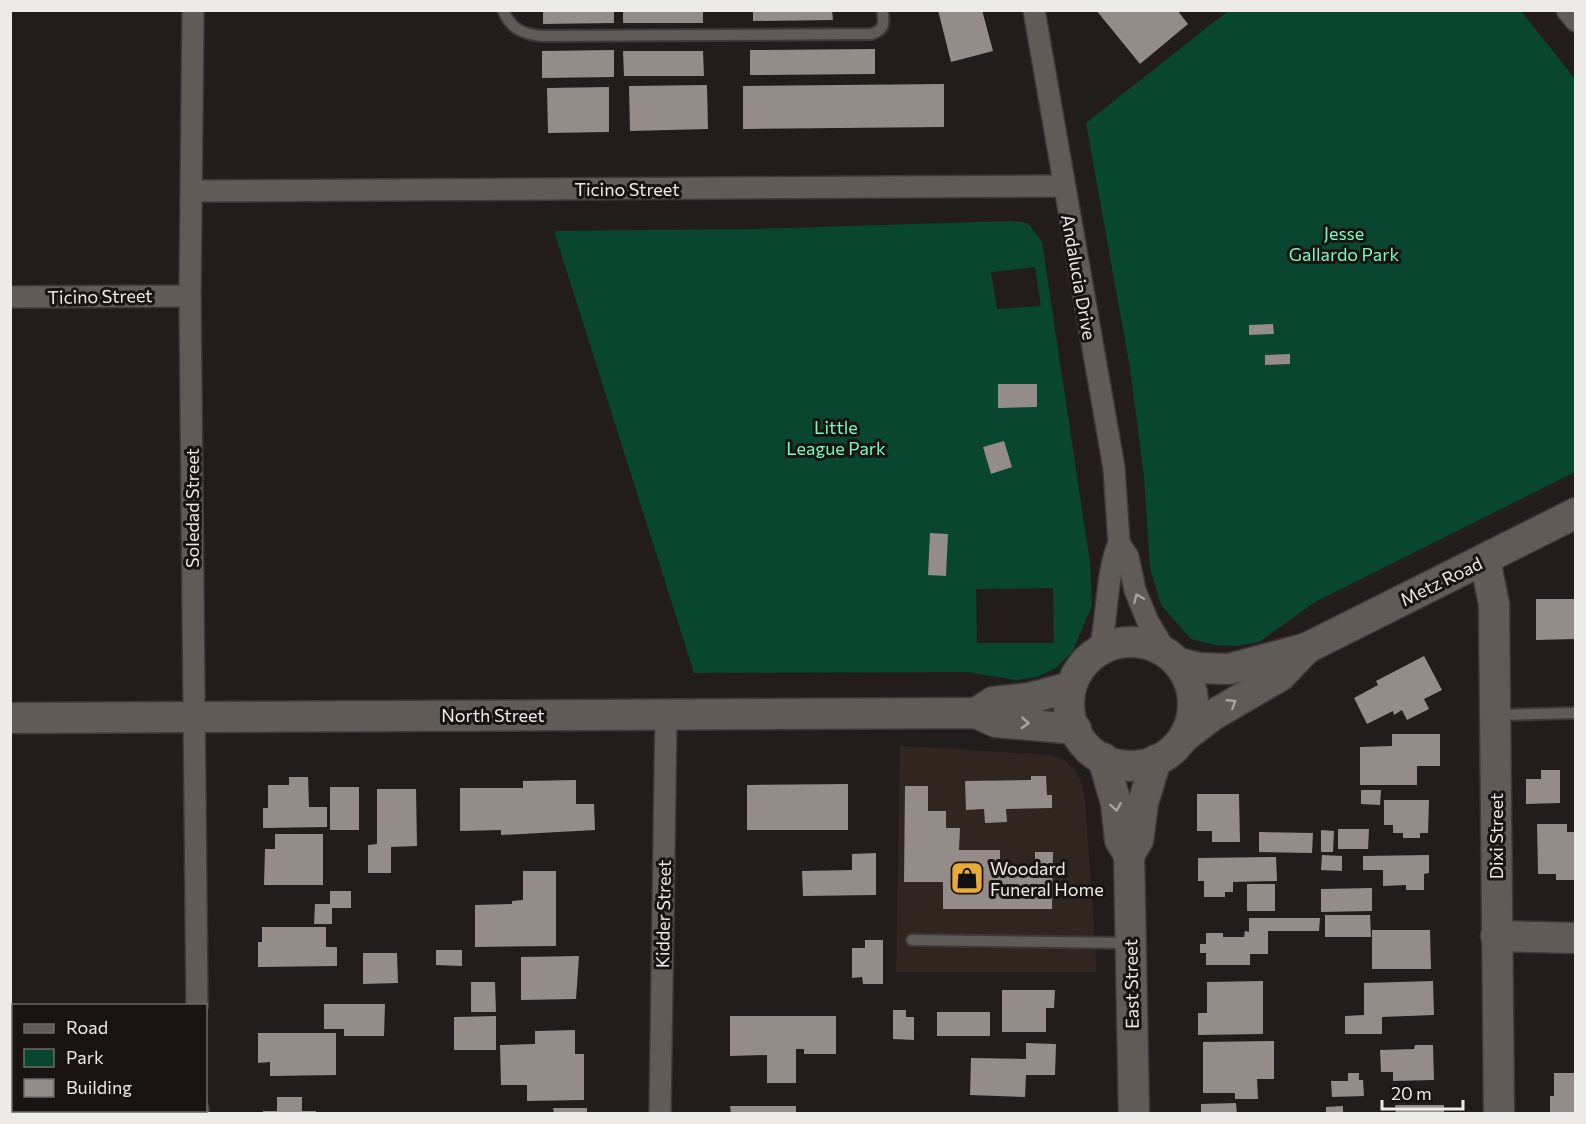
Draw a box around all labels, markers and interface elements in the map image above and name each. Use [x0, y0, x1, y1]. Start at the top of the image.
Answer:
street label: Ticino Street [574, 178, 680, 200]
street label: Andalucia Drive [1057, 213, 1101, 341]
park label: Jesse Gallardo Park [1289, 222, 1399, 265]
street label: Ticino Street [47, 284, 153, 308]
park label: Little League Park [786, 416, 886, 459]
street label: Soledad Street [181, 448, 203, 568]
street label: Metz Road [1396, 552, 1486, 610]
one-way arrow [1133, 594, 1145, 605]
one-way arrow [1226, 699, 1236, 711]
street label: North Street [441, 704, 545, 726]
one-way arrow [1021, 716, 1030, 729]
street label: Dixi Street [1485, 793, 1507, 879]
one-way arrow [1109, 802, 1122, 812]
place label: Woodard Funeral Home [990, 857, 1104, 900]
street label: Kidder Street [651, 860, 675, 968]
shop icon: Woodard Funeral Home [949, 860, 985, 896]
street label: East Street [1119, 939, 1143, 1029]
legend [12, 1004, 207, 1112]
text: Road [66, 1016, 108, 1038]
text: Park [66, 1046, 104, 1068]
scale bar [1382, 1073, 1463, 1111]
text: Building [66, 1076, 132, 1098]
text: 20 m [1391, 1082, 1432, 1104]

